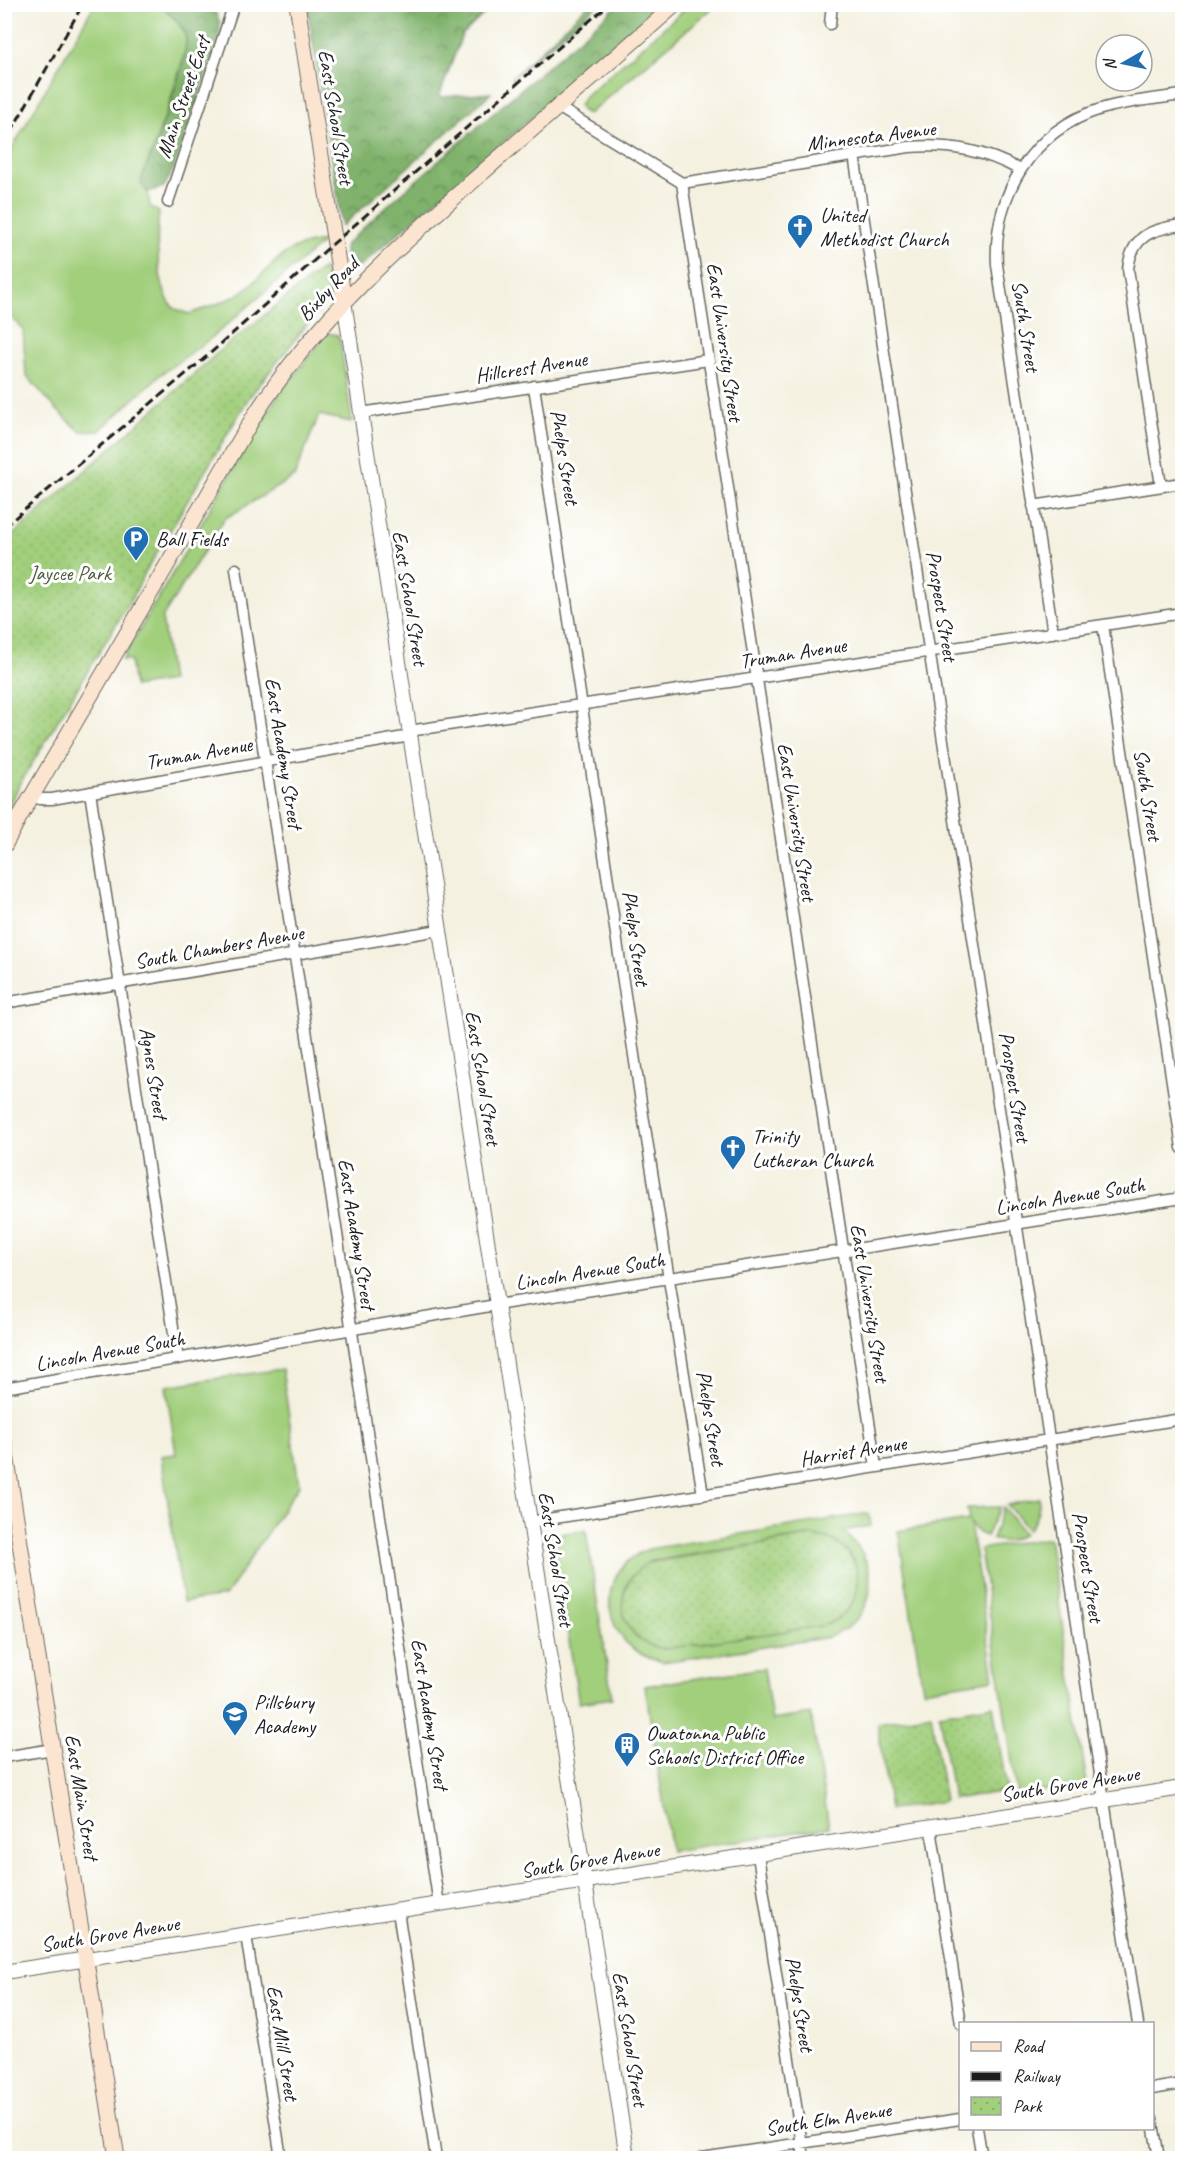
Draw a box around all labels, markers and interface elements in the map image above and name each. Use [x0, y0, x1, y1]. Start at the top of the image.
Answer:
street label: Main Street East [150, 30, 217, 161]
north arrow [1094, 33, 1154, 93]
street label: East School Street [313, 48, 360, 188]
text: N [1099, 56, 1121, 72]
street label: Minnesota Avenue [805, 115, 939, 157]
place label: United Methodist Church [820, 202, 949, 252]
church icon: United Methodist Church [785, 212, 815, 250]
street label: Bixby Road [292, 249, 367, 327]
street label: East University Street [701, 261, 749, 425]
street label: South Street [1006, 278, 1046, 376]
street label: Hillcrest Avenue [473, 345, 590, 389]
street label: Phelps Street [545, 408, 586, 508]
parking icon: Ball Fields [121, 524, 151, 562]
place label: Ball Fields [156, 526, 230, 552]
street label: East School Street [387, 529, 434, 669]
street label: Prospect Street [920, 549, 964, 665]
park label: Jaycee Park [28, 560, 113, 586]
street label: Truman Avenue [738, 632, 849, 674]
street label: East Academy Street [259, 676, 309, 833]
street label: Truman Avenue [144, 731, 255, 775]
street label: East University Street [772, 741, 823, 905]
street label: South Street [1128, 747, 1168, 845]
street label: Phelps Street [616, 889, 656, 989]
street label: South Chambers Avenue [133, 919, 308, 975]
street label: East School Street [460, 1009, 507, 1149]
street label: Agnes Street [134, 1025, 175, 1124]
street label: Prospect Street [993, 1030, 1037, 1146]
place label: Trinity Lutheran Church [752, 1123, 875, 1173]
church icon: Trinity Lutheran Church [718, 1133, 748, 1171]
street label: East Academy Street [332, 1157, 382, 1314]
street label: Lincoln Avenue South [994, 1171, 1148, 1221]
street label: East University Street [845, 1222, 896, 1386]
street label: Lincoln Avenue South [514, 1246, 668, 1296]
street label: Lincoln Avenue South [34, 1325, 188, 1377]
street label: Phelps Street [691, 1369, 732, 1469]
street label: Harriet Avenue [798, 1430, 909, 1472]
street label: East School Street [533, 1490, 580, 1630]
street label: Prospect Street [1066, 1510, 1110, 1626]
street label: East Academy Street [405, 1637, 455, 1794]
place label: Pillsbury Academy [254, 1689, 317, 1739]
school or university icon: Pillsbury Academy [220, 1699, 250, 1737]
place label: Owatonna Public Schools District Office [646, 1720, 805, 1770]
building icon: Owatonna Public Schools District Office [612, 1730, 642, 1768]
street label: East Main Street [59, 1732, 105, 1865]
street label: South Grove Avenue [999, 1760, 1143, 1808]
street label: South Grove Avenue [519, 1836, 663, 1884]
street label: South Grove Avenue [39, 1910, 183, 1958]
street label: Phelps Street [780, 1955, 821, 2055]
street label: East School Street [607, 1970, 654, 2110]
street label: East Mill Street [261, 1984, 305, 2104]
legend [959, 2022, 1154, 2130]
text: Road [1013, 2035, 1046, 2057]
text: Railway [1013, 2065, 1061, 2087]
text: Park [1013, 2095, 1043, 2117]
street label: South Elm Avenue [763, 2096, 894, 2142]

